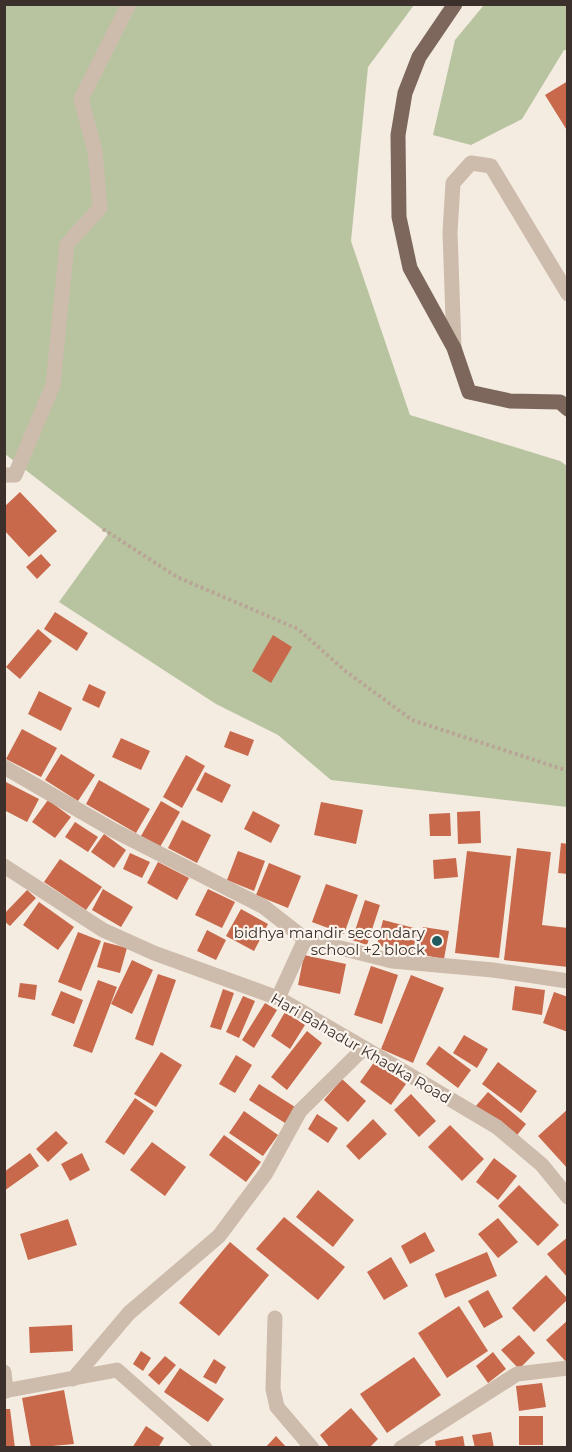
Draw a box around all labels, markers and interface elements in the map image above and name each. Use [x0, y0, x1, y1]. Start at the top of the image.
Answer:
place label: bidhya mandir secondary school +2 block [234, 923, 426, 959]
marker: bidhya mandir secondary school +2 block [430, 934, 444, 948]
street label: Hari Bahadur Khadka Road [268, 989, 454, 1107]

